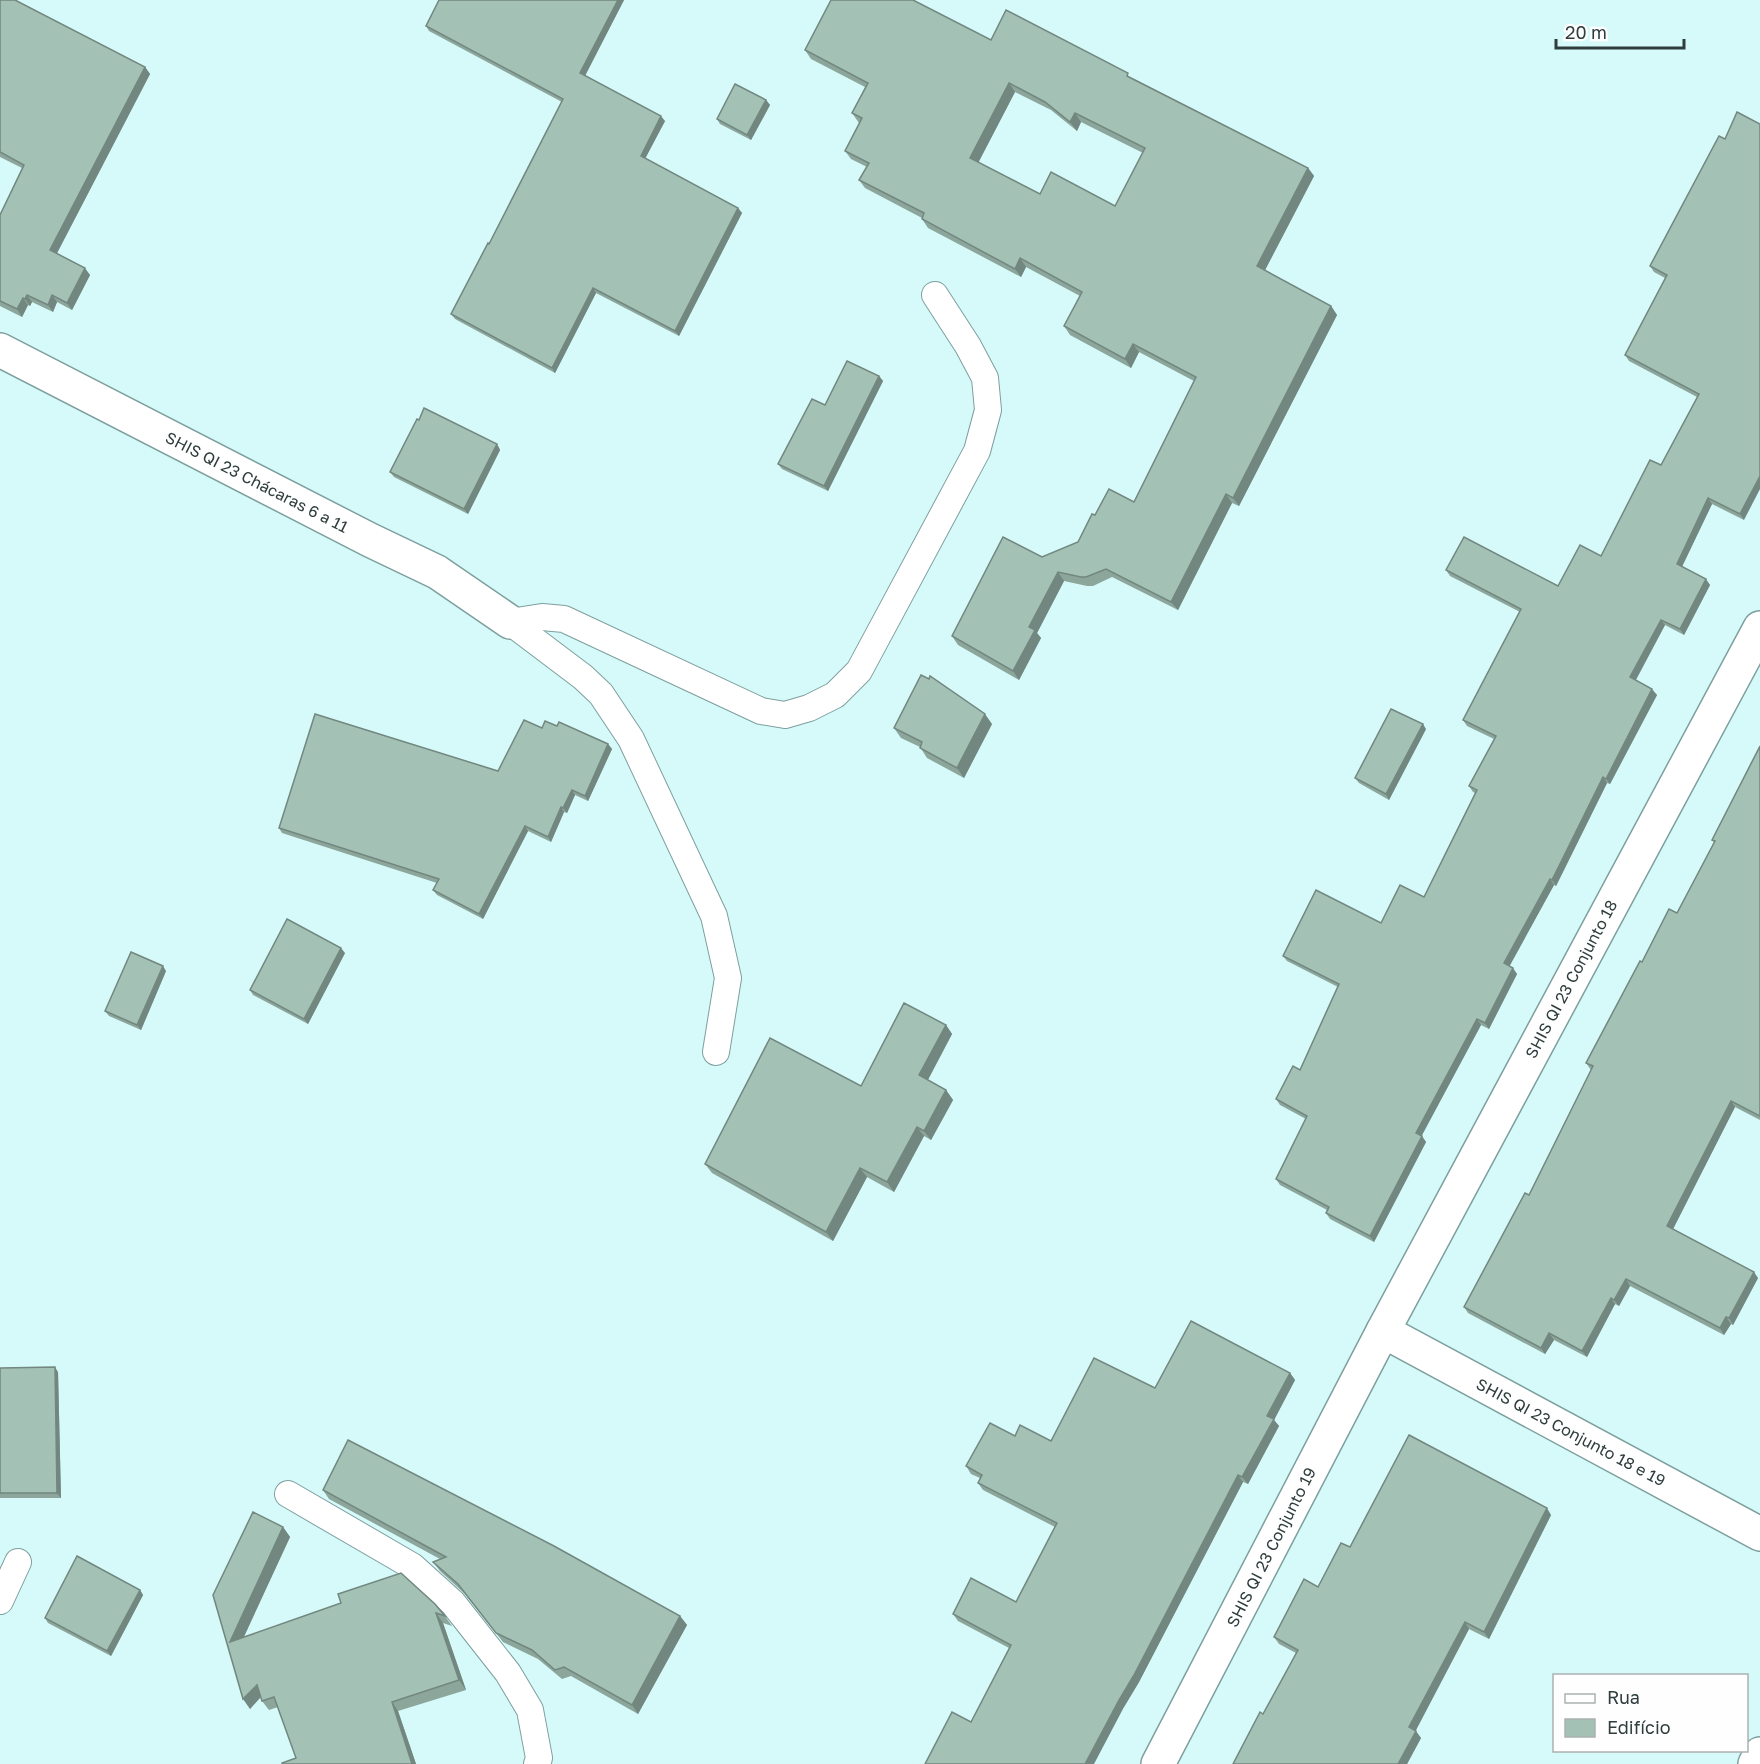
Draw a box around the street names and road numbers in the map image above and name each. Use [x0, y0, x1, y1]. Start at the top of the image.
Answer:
street label: SHIS QI 23 Chácaras 6 a 11 [162, 427, 352, 537]
street label: SHIS QI 23 Conjunto 18 [1521, 896, 1621, 1062]
street label: SHIS QI 23 Conjunto 18 e 19 [1473, 1374, 1669, 1490]
street label: SHIS QI 23 Conjunto 19 [1222, 1464, 1320, 1630]

